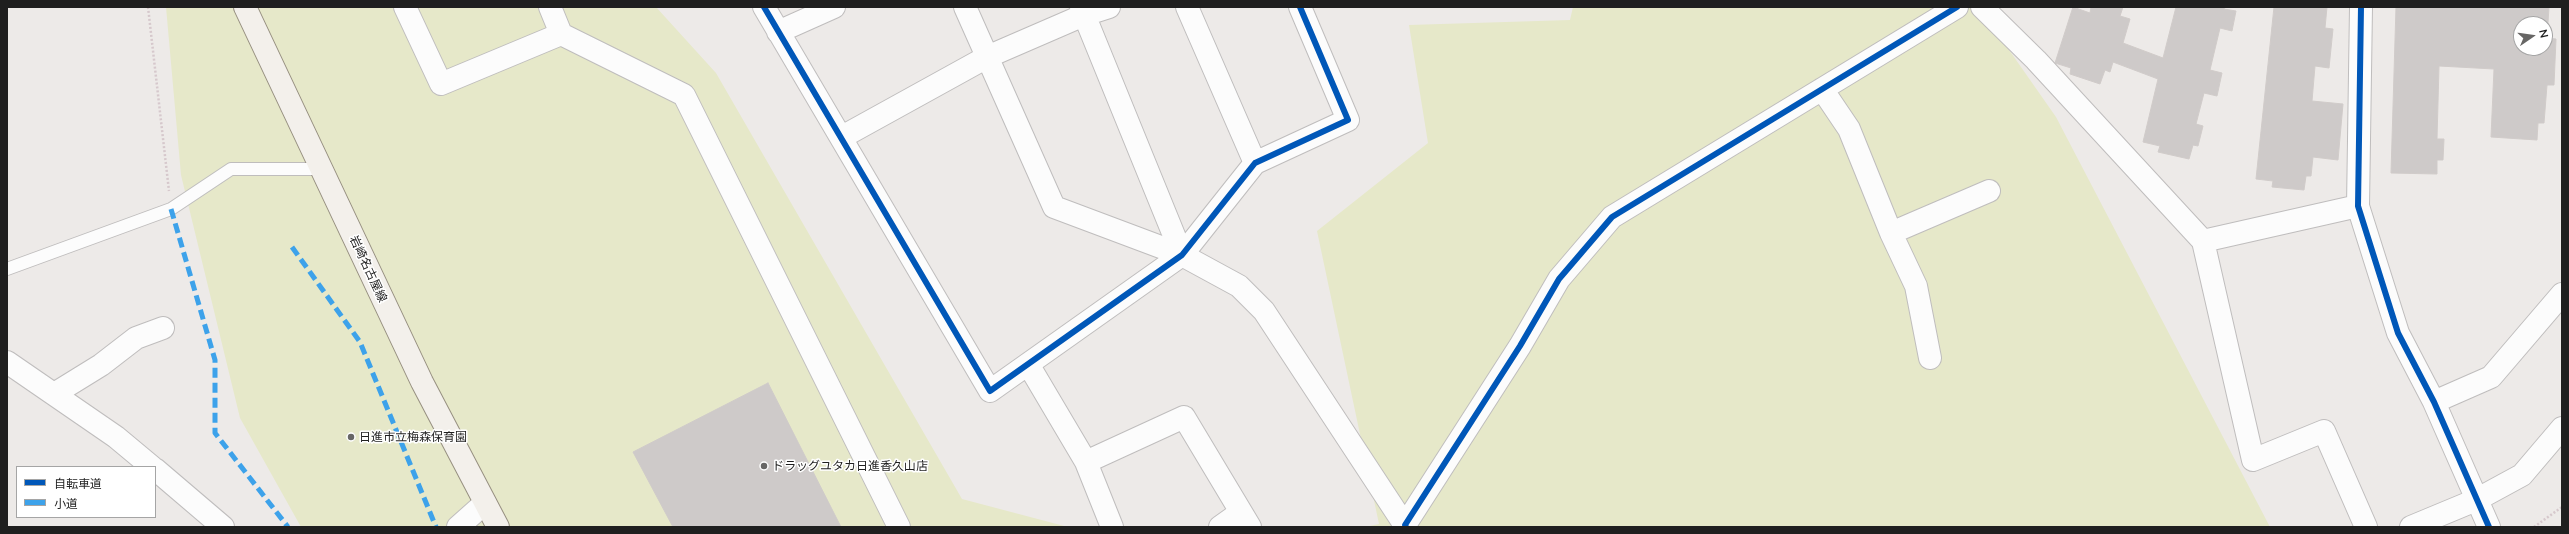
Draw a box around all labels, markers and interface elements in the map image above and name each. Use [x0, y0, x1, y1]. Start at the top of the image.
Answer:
north arrow [2513, 16, 2553, 56]
text: N [2536, 28, 2551, 39]
street label: 岩崎名古屋線 [346, 233, 390, 305]
place label: 日進市立梅森保育園 [359, 430, 467, 444]
marker: 日進市立梅森保育園 [346, 432, 356, 442]
place label: ドラッグユタカ日進香久山店 [772, 459, 928, 473]
marker: ドラッグユタカ日進香久山店 [759, 461, 769, 471]
legend [16, 466, 156, 518]
text: 自転車道 [54, 476, 102, 491]
text: 小道 [54, 496, 78, 511]

